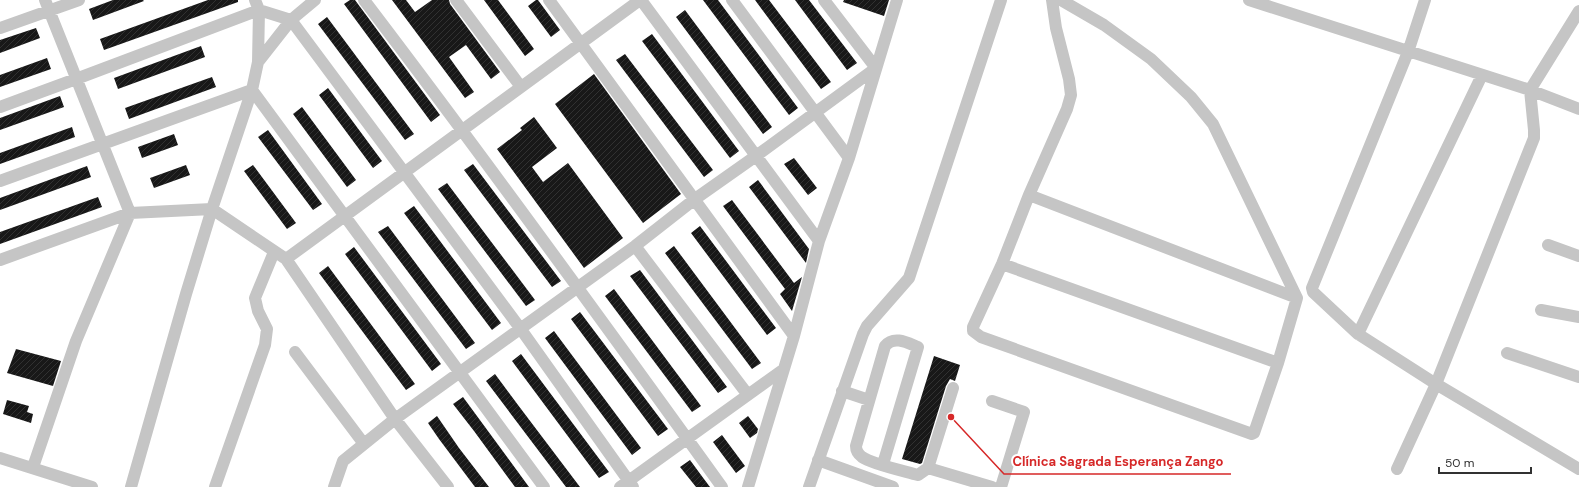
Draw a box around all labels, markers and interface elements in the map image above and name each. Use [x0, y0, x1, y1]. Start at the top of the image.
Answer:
callout: Clínica Sagrada Esperança Zango [1004, 449, 1231, 474]
scale bar [1439, 449, 1531, 475]
text: Clínica Sagrada Esperança Zango [1013, 453, 1224, 470]
text: 50 m [1445, 455, 1474, 471]

